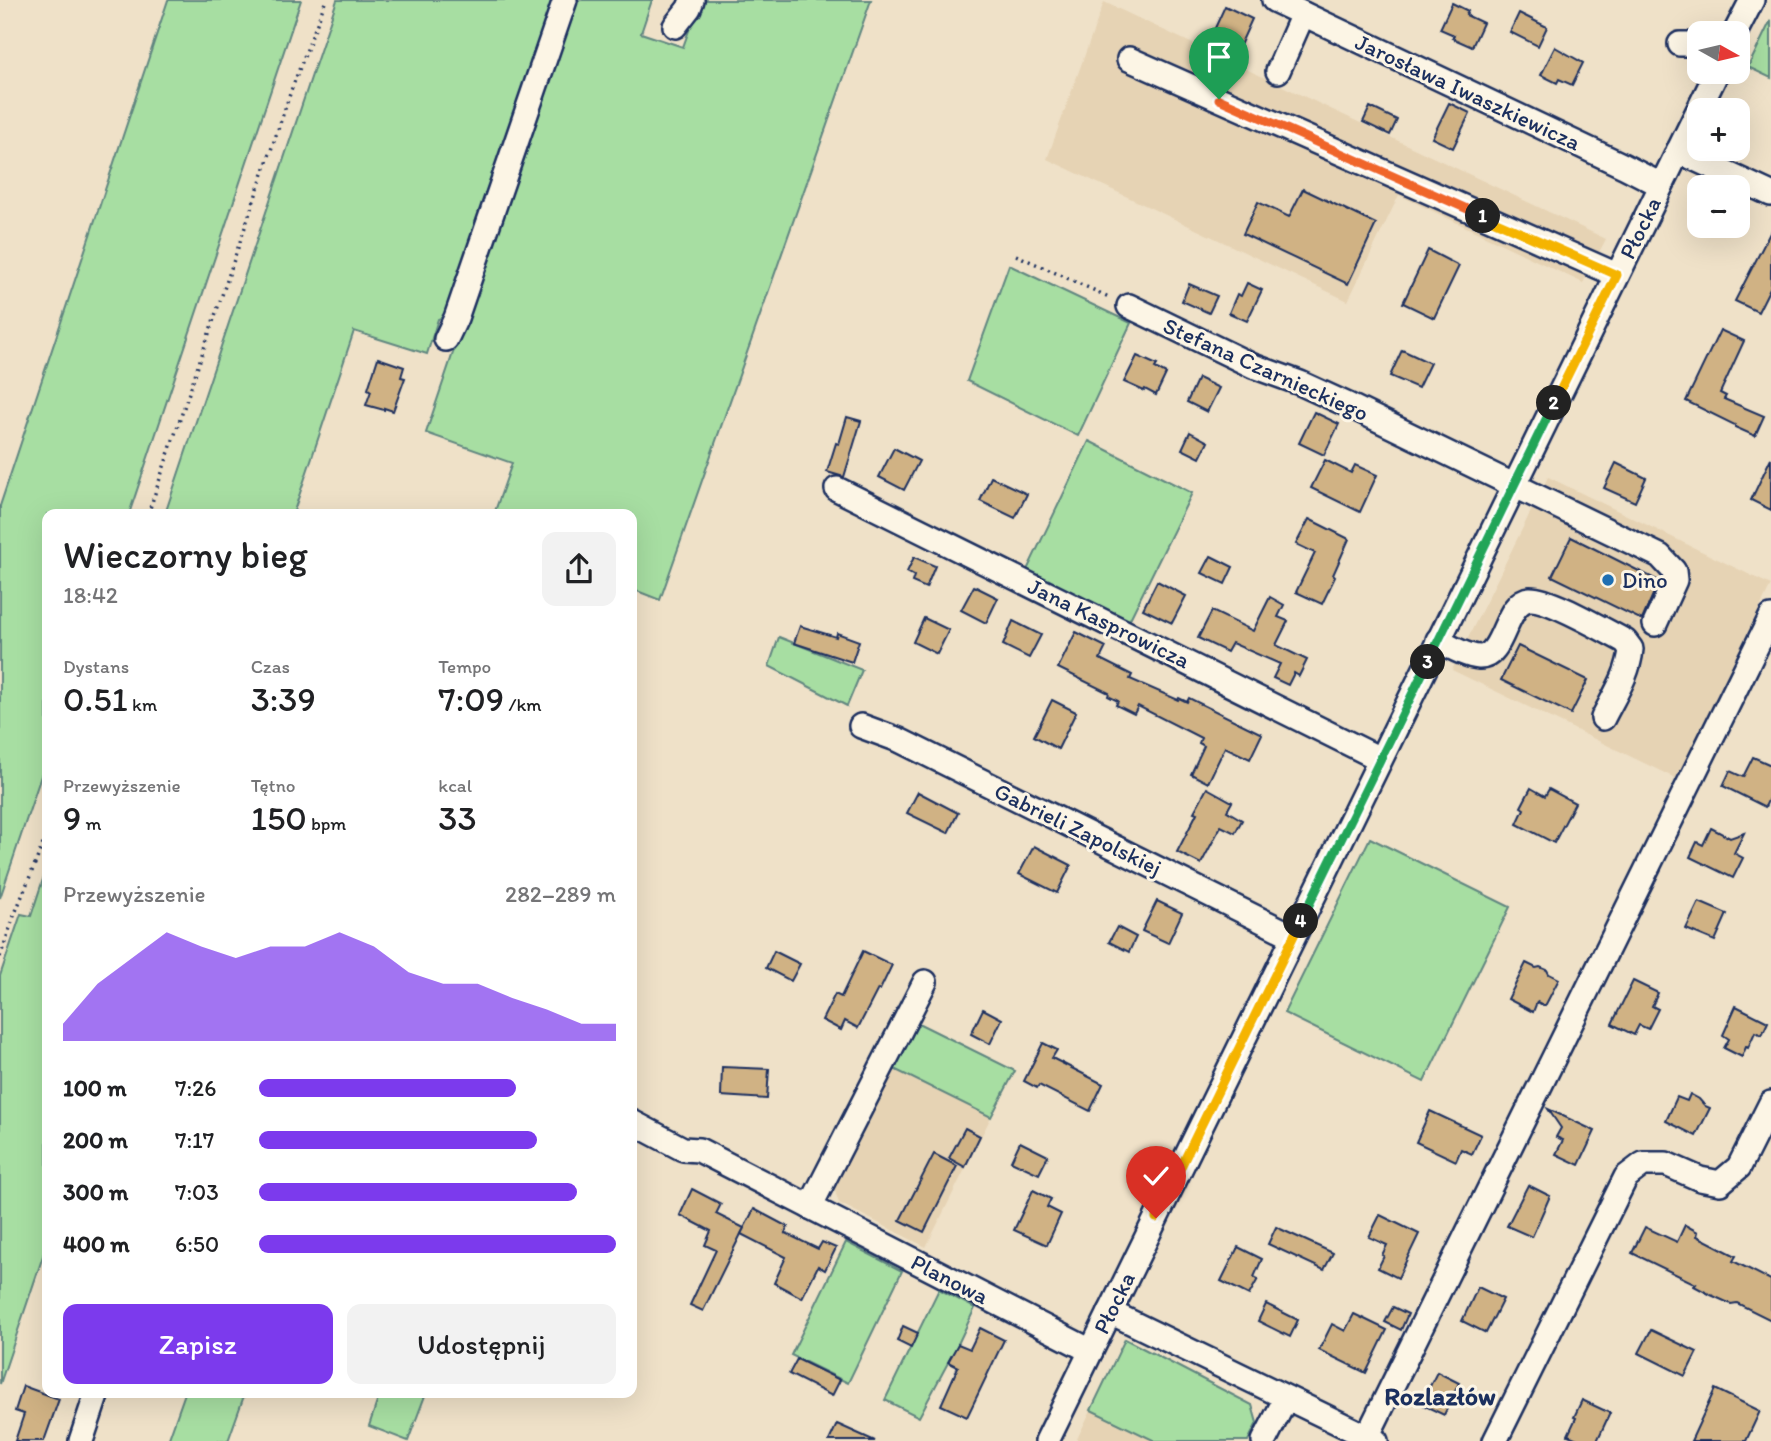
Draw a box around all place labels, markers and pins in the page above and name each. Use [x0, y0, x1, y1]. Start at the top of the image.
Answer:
pin [1189, 27, 1249, 99]
pin: 1 [1466, 198, 1500, 234]
pin: 2 [1536, 386, 1572, 420]
place label: Dino [1622, 566, 1668, 594]
marker: Dino [1600, 572, 1616, 588]
pin: 3 [1410, 644, 1446, 680]
pin: 4 [1284, 904, 1318, 939]
pin [1126, 1146, 1186, 1218]

